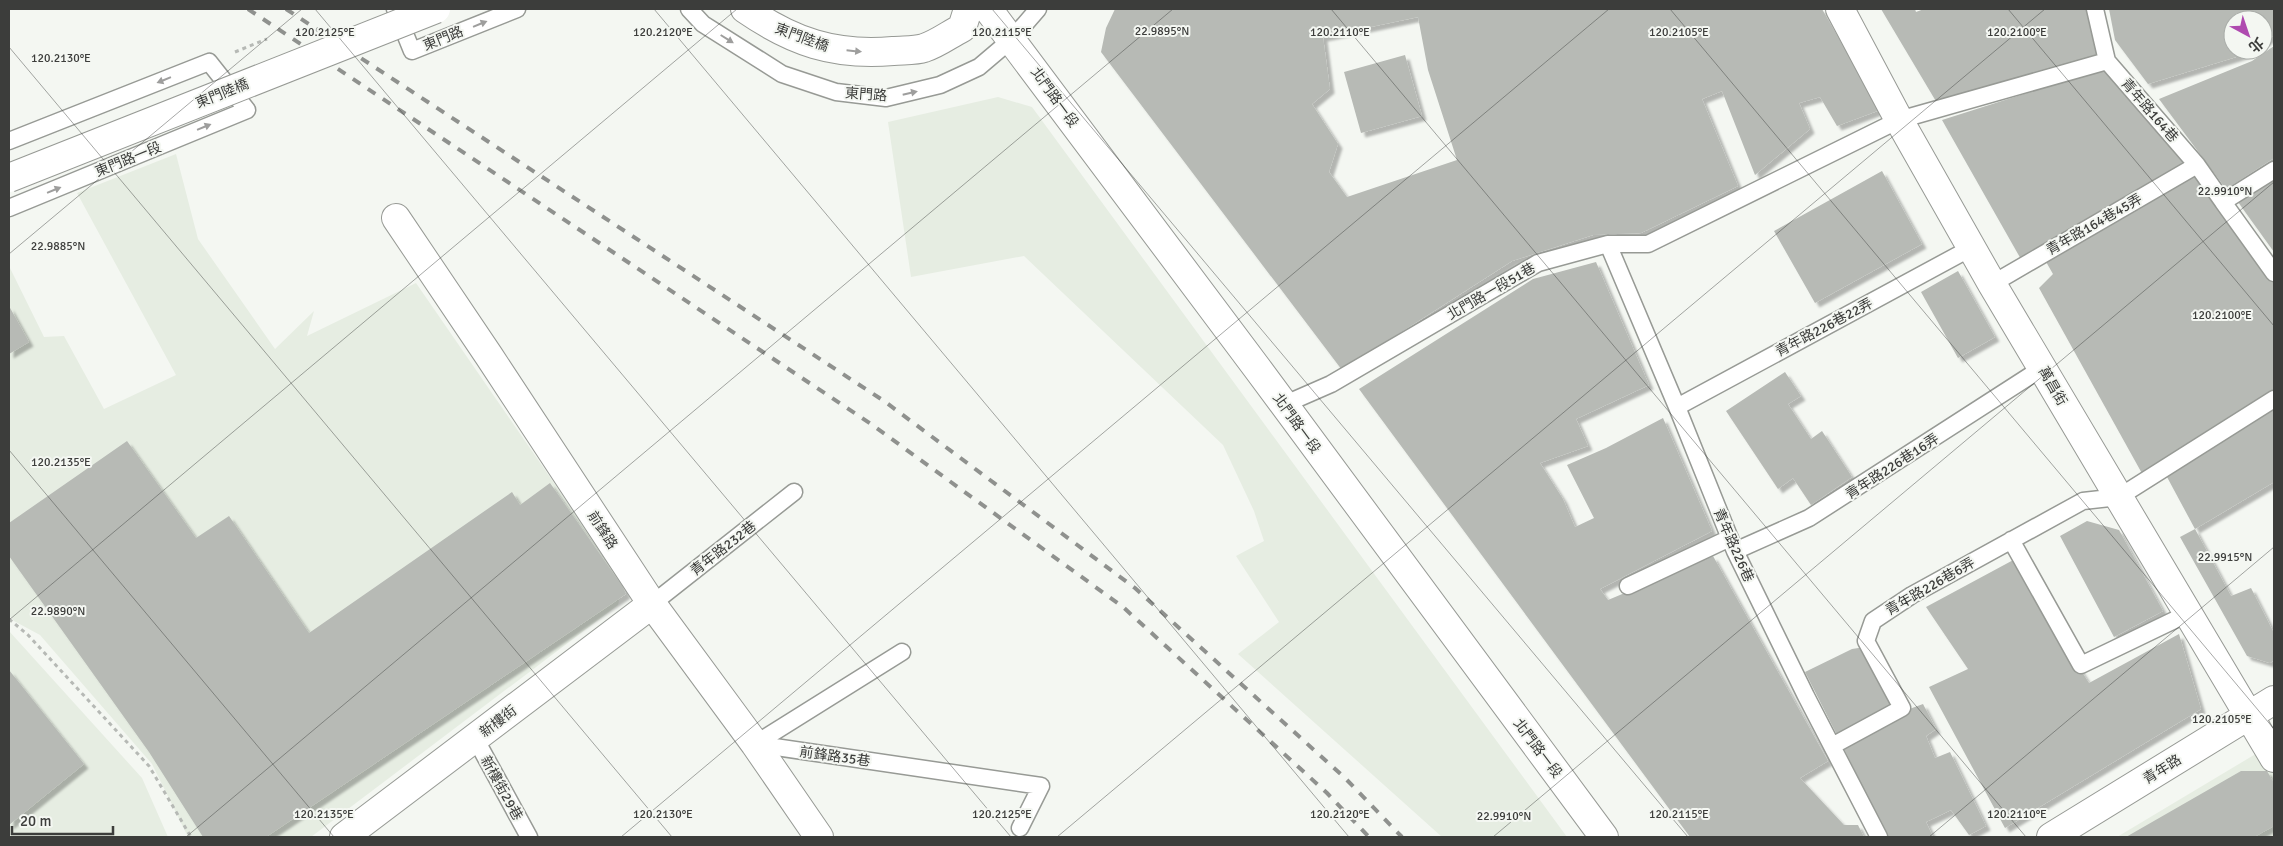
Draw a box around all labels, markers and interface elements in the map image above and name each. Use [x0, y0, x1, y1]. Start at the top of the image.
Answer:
north arrow [2223, 10, 2273, 60]
one-way arrow [473, 19, 487, 27]
street label: 東門陸橋 [773, 20, 831, 55]
street label: 東門路 [421, 23, 466, 54]
text: 22.9895°N [1135, 24, 1189, 39]
text: 120.2125°E [295, 25, 355, 40]
text: 120.2120°E [633, 25, 693, 40]
text: 120.2115°E [972, 25, 1032, 40]
text: 120.2110°E [1310, 25, 1370, 40]
text: 120.2105°E [1649, 25, 1709, 40]
text: 120.2100°E [1987, 25, 2047, 40]
one-way arrow [720, 34, 733, 43]
text: 北 [2245, 34, 2267, 56]
one-way arrow [846, 47, 862, 55]
text: 120.2130°E [31, 51, 91, 66]
street label: 北門路一段 [1027, 64, 1082, 131]
street label: 東門陸橋 [193, 75, 251, 112]
street label: 青年路164巷 [2117, 75, 2182, 146]
one-way arrow [156, 76, 171, 84]
street label: 東門路 [844, 85, 888, 104]
one-way arrow [902, 89, 917, 97]
one-way arrow [197, 123, 211, 131]
street label: 東門路一段 [93, 138, 164, 180]
text: 22.9910°N [2198, 184, 2252, 199]
one-way arrow [47, 185, 61, 193]
street label: 青年路164巷45弄 [2043, 190, 2145, 259]
text: 22.9885°N [31, 239, 85, 254]
street label: 北門路一段51巷 [1444, 259, 1538, 324]
street label: 青年路226巷22弄 [1773, 295, 1876, 360]
text: 120.2100°E [2192, 308, 2252, 323]
street label: 萬昌街 [2035, 364, 2070, 409]
street label: 北門路一段 [1269, 390, 1324, 457]
street label: 青年路226巷16弄 [1842, 430, 1942, 503]
text: 120.2135°E [31, 455, 91, 470]
street label: 青年路226巷 [1710, 506, 1757, 585]
street label: 前鋒路 [584, 508, 621, 553]
street label: 青年路232巷 [687, 517, 760, 579]
text: 22.9915°N [2198, 550, 2252, 565]
street label: 青年路226巷6弄 [1883, 554, 1978, 619]
text: 22.9890°N [31, 604, 85, 619]
street label: 新樓街 [476, 702, 520, 741]
text: 120.2105°E [2192, 712, 2252, 727]
street label: 北門路一段 [1510, 715, 1565, 781]
street label: 前鋒路35巷 [799, 743, 871, 770]
street label: 青年路 [2140, 751, 2185, 788]
street label: 新樓街29巷 [477, 753, 526, 823]
scale bar [12, 804, 114, 836]
text: 120.2135°E [294, 807, 354, 822]
text: 120.2130°E [633, 807, 693, 822]
text: 120.2125°E [972, 807, 1032, 822]
text: 120.2120°E [1310, 807, 1370, 822]
text: 120.2115°E [1649, 807, 1709, 822]
text: 120.2110°E [1987, 807, 2047, 822]
text: 22.9910°N [1477, 809, 1531, 824]
text: 20 m [20, 812, 51, 830]

